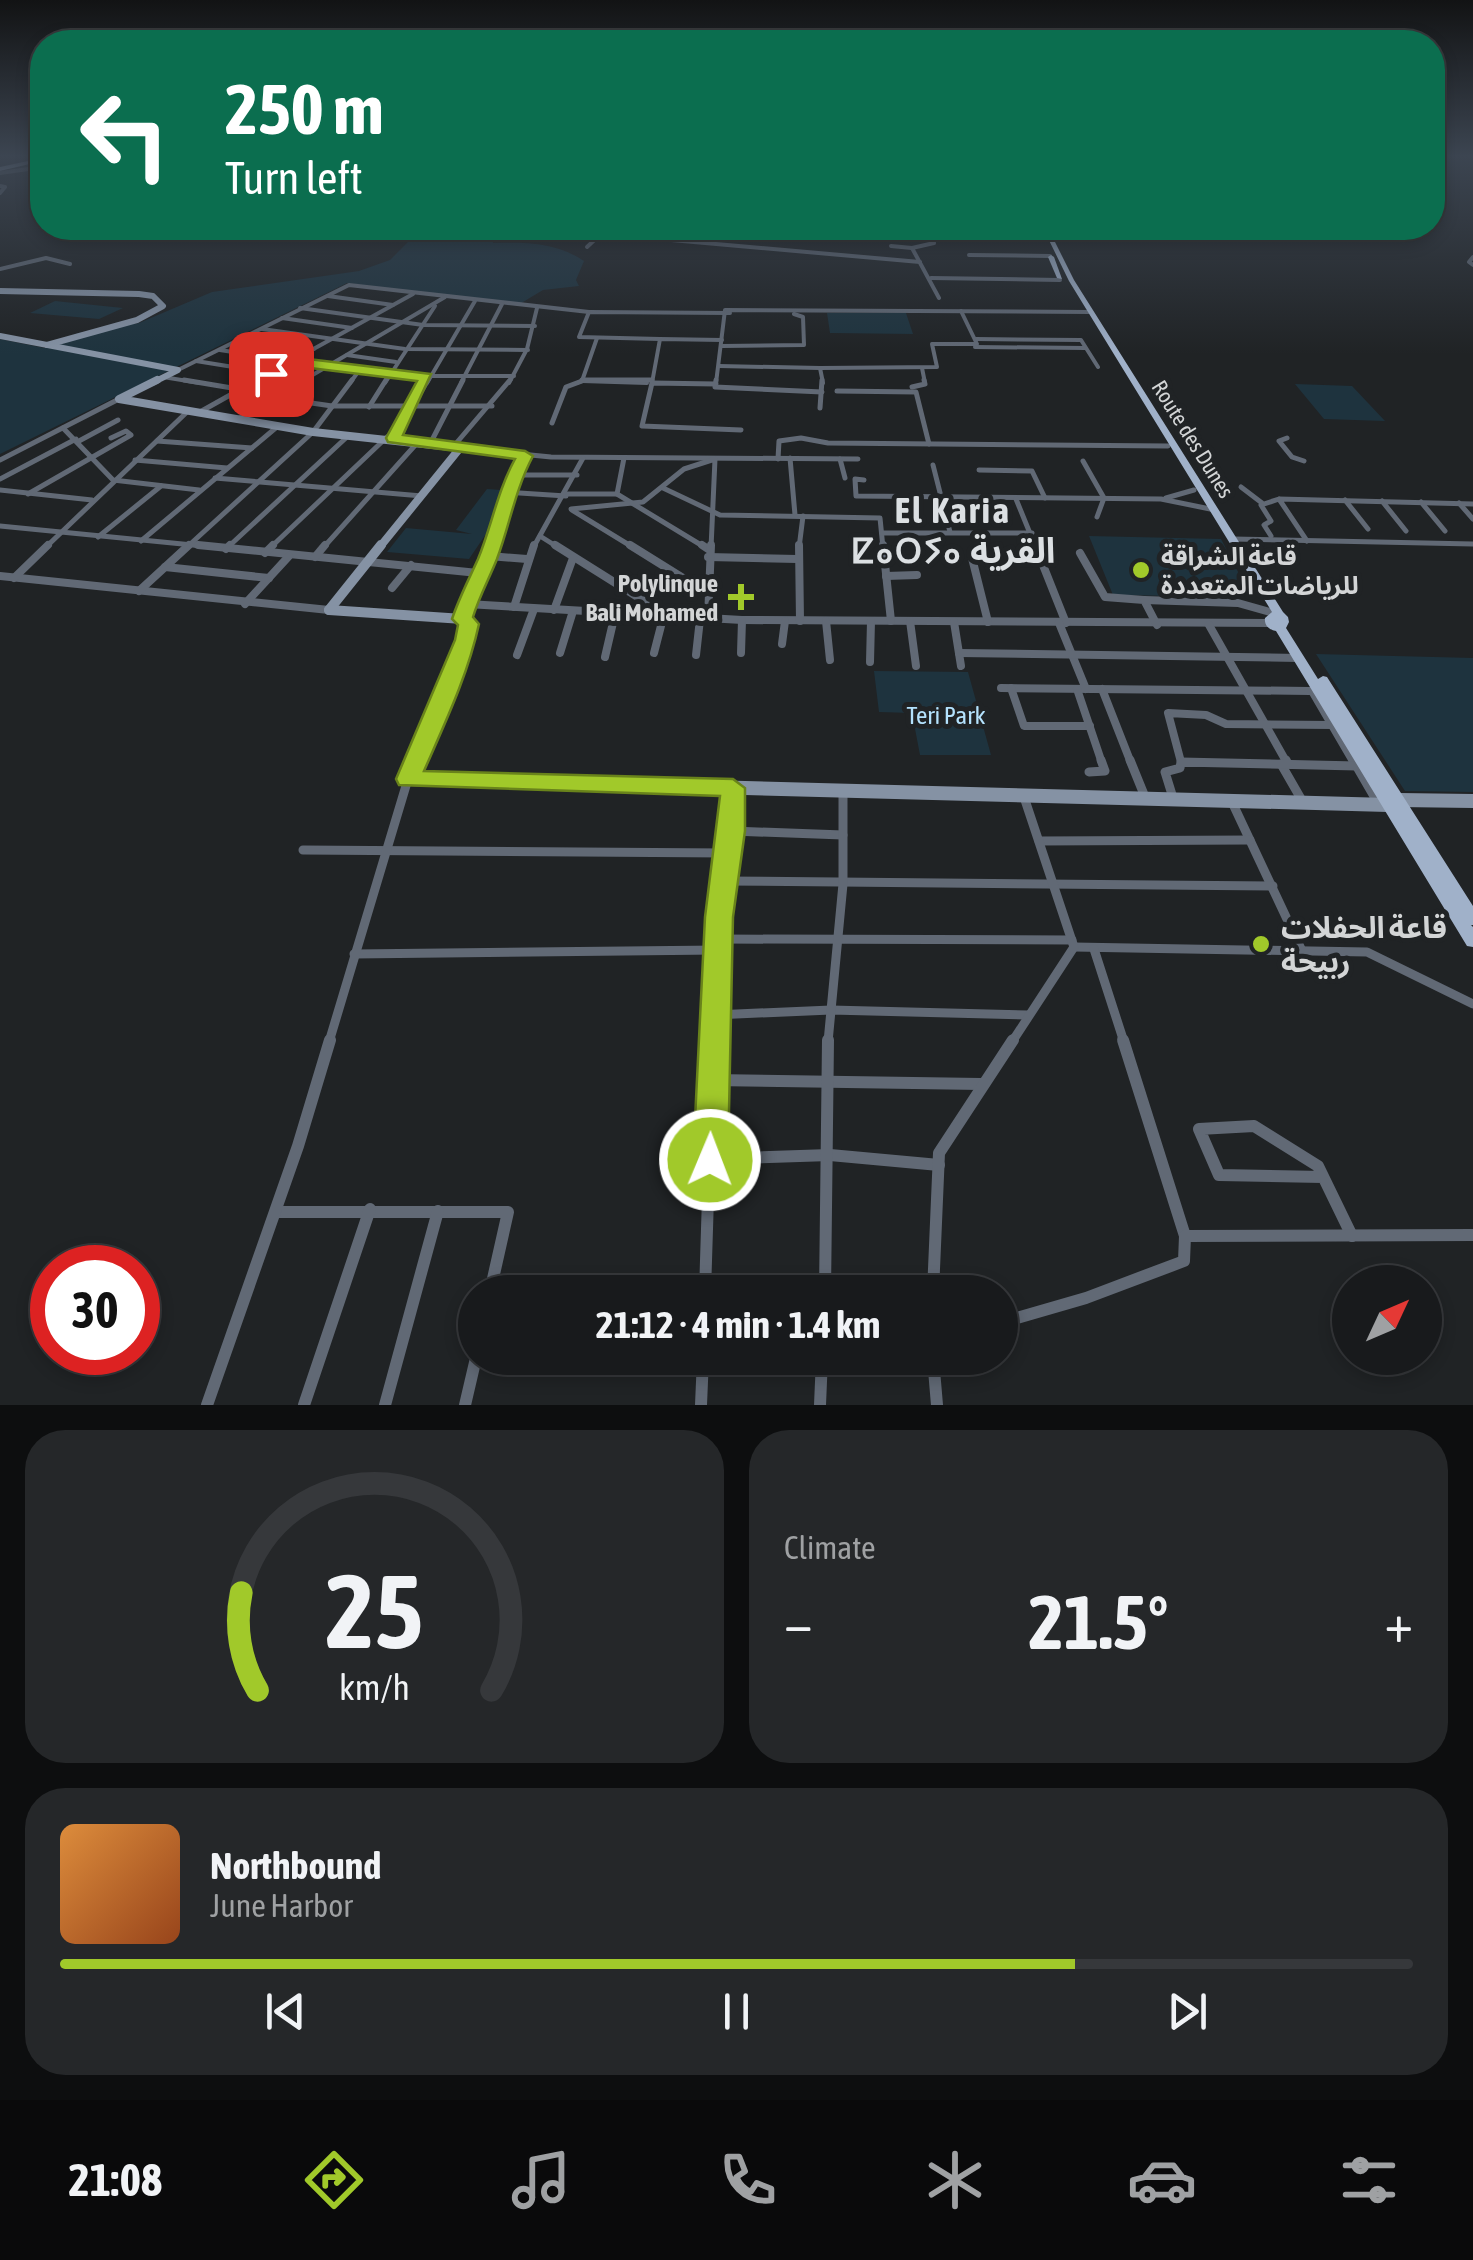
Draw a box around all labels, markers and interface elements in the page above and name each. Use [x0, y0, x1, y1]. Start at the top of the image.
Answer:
text: 250 m [225, 69, 384, 149]
icon: left [60, 70, 190, 200]
text: Turn left [225, 152, 363, 204]
pin [229, 332, 314, 417]
icon: arrive [244, 347, 299, 402]
street label: Route des Dunes [1147, 375, 1240, 503]
district label: El Karia ⵇⴰⵔⵢⴰ القرية [851, 490, 1055, 571]
place label: قاعة الشراقة للرياضات المتعددة [1161, 542, 1359, 600]
marker: قاعة الشراقة للرياضات المتعددة [1130, 559, 1152, 581]
place label: Polylinque Bali Mohamed [585, 569, 718, 626]
marker: Polylinque Bali Mohamed [728, 584, 754, 610]
park label: Teri Park [906, 701, 986, 729]
place label: قاعة الحفلات ربيحة [1281, 910, 1447, 979]
marker: قاعة الحفلات ربيحة [1250, 933, 1272, 955]
position arrow [658, 1108, 762, 1212]
speed limit sign: 30 [30, 1245, 160, 1375]
north arrow [1332, 1265, 1442, 1375]
map controls [1332, 1265, 1442, 1375]
text: 21:12 · 4 min · 1.4 km [596, 1303, 880, 1346]
text: Climate [784, 1529, 876, 1566]
text: 25 [326, 1551, 423, 1670]
text: 21.5° [1029, 1579, 1168, 1665]
text: − [784, 1591, 813, 1654]
text: + [1384, 1591, 1413, 1654]
text: km/h [339, 1667, 410, 1708]
text: Northbound [210, 1844, 381, 1887]
text: June Harbor [210, 1887, 353, 1924]
icon: previous [258, 1984, 313, 2039]
icon: pause [709, 1984, 764, 2039]
icon: next [1160, 1984, 1215, 2039]
icon: directions [299, 2145, 369, 2215]
icon: music [506, 2145, 576, 2215]
icon: phone [713, 2145, 783, 2215]
icon: climate [920, 2145, 990, 2215]
icon: car [1127, 2145, 1197, 2215]
icon: filters [1334, 2145, 1404, 2215]
text: 21:08 [69, 2154, 162, 2206]

